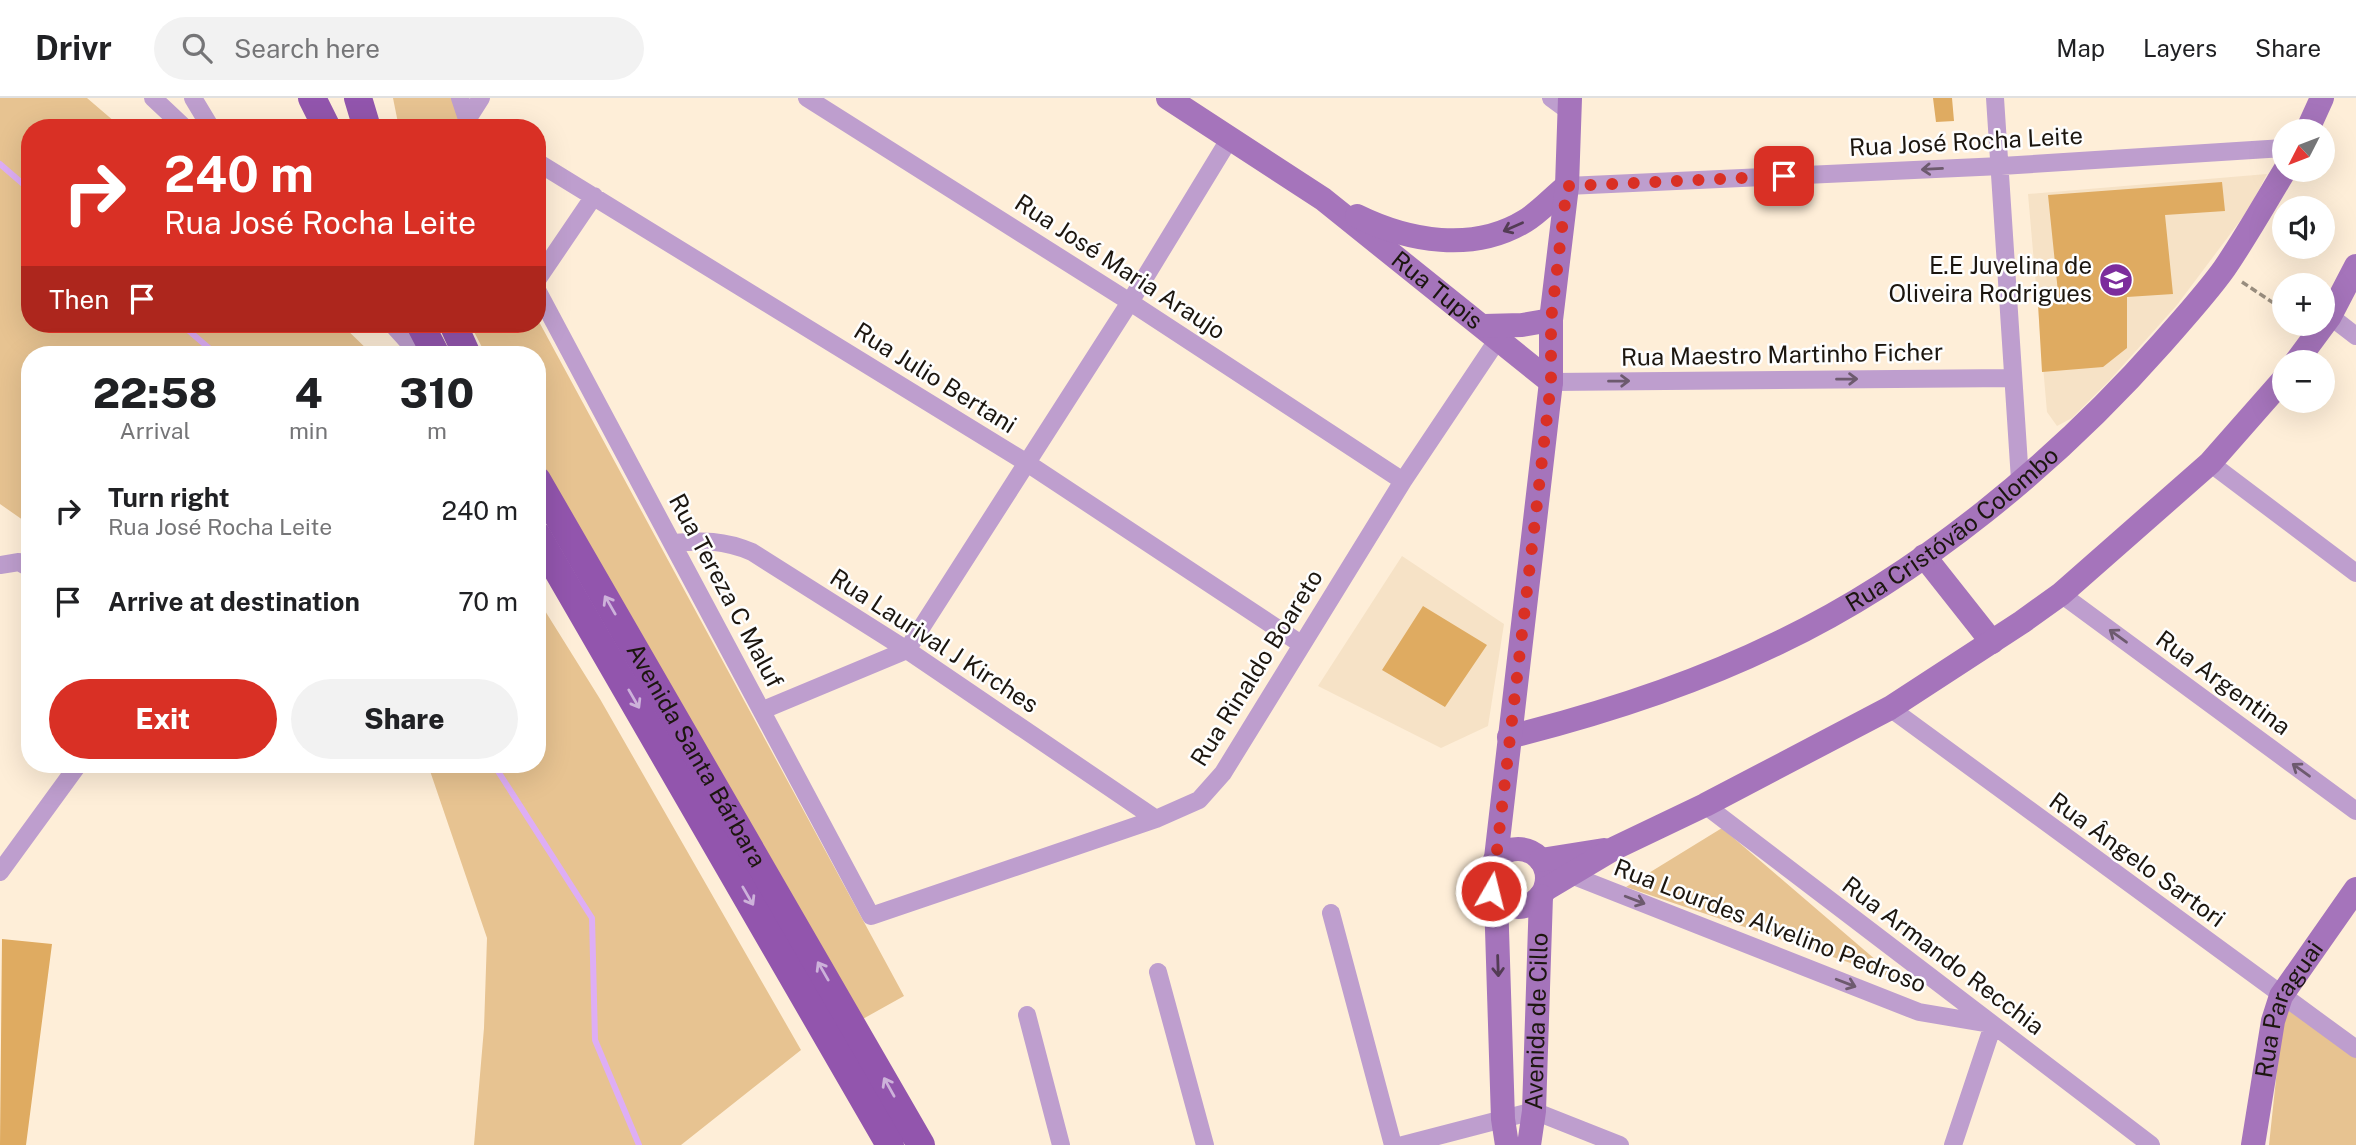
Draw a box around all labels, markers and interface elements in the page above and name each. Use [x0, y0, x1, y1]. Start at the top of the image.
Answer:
search box [154, 17, 644, 80]
text: Drivr [35, 29, 112, 67]
icon: search [178, 29, 216, 67]
text: Search here [234, 33, 380, 64]
text: Map [2056, 34, 2105, 62]
text: Layers [2143, 34, 2217, 62]
text: Share [2255, 34, 2321, 62]
north arrow [2272, 119, 2334, 182]
map controls [2272, 119, 2335, 413]
street label: Rua José Rocha Leite [1848, 121, 2084, 161]
text: 240 m [164, 145, 314, 203]
pin [1754, 146, 1814, 206]
icon: right [49, 147, 140, 238]
icon: arrive [1765, 157, 1803, 195]
one-way arrow [1921, 163, 1944, 176]
street label: Rua José Maria Araujo [1010, 188, 1231, 345]
button: sound [2272, 196, 2335, 259]
text: Rua José Rocha Leite [164, 204, 476, 241]
one-way arrow [1502, 221, 1524, 234]
street label: Rua Tupis [1386, 245, 1489, 334]
place label: E.E Juvelina de Oliveira Rodrigues [1889, 251, 2092, 307]
school or university icon: E.E Juvelina de Oliveira Rodrigues [2097, 261, 2135, 299]
button: + [2272, 273, 2335, 336]
icon: arrive [123, 280, 161, 318]
text: Then [49, 284, 109, 315]
street label: Rua Julio Bertani [849, 316, 1022, 438]
street label: Rua Maestro Martinho Ficher [1621, 337, 1943, 371]
button: − [2272, 350, 2335, 413]
text: 22:58 [93, 368, 217, 417]
text: 4 [294, 368, 323, 417]
text: 310 [400, 368, 474, 417]
one-way arrow [1835, 372, 1858, 386]
one-way arrow [1608, 374, 1631, 388]
text: Arrival [119, 417, 190, 444]
text: min [289, 417, 328, 444]
text: m [427, 417, 447, 444]
street label: Rua Cristóvão Colombo [1840, 441, 2064, 617]
text: Turn right [108, 482, 230, 513]
street label: Rua Tereza C Maluf [664, 489, 790, 692]
icon: right [49, 492, 87, 530]
text: 240 m [441, 495, 518, 526]
text: Rua José Rocha Leite [108, 513, 332, 540]
street label: Rua Laurival J Kirches [825, 562, 1044, 718]
street label: Rua Rinaldo Boareto [1184, 564, 1328, 771]
icon: arrive [49, 583, 87, 621]
text: Arrive at destination [108, 586, 360, 617]
text: 70 m [458, 586, 518, 617]
one-way arrow [603, 595, 616, 616]
street label: Rua Argentina [2151, 624, 2296, 740]
one-way arrow [2109, 628, 2128, 643]
street label: Avenida Santa Bárbara [621, 638, 772, 872]
button: Exit [49, 679, 277, 759]
button: Share [291, 679, 518, 759]
one-way arrow [627, 689, 641, 709]
one-way arrow [2292, 763, 2311, 778]
street label: Rua Ângelo Sartori [2044, 786, 2231, 932]
street label: Rua Lourdes Alvelino Pedroso [1610, 852, 1930, 998]
position arrow [1454, 854, 1528, 928]
street label: Rua Armando Recchia [1837, 870, 2050, 1040]
one-way arrow [742, 885, 755, 906]
one-way arrow [1623, 894, 1645, 907]
street label: Avenida de Cillo [1519, 932, 1553, 1111]
street label: Rua Paraguai [2249, 935, 2328, 1080]
one-way arrow [1492, 955, 1505, 978]
one-way arrow [816, 961, 830, 981]
one-way arrow [1835, 977, 1857, 990]
one-way arrow [882, 1078, 896, 1098]

